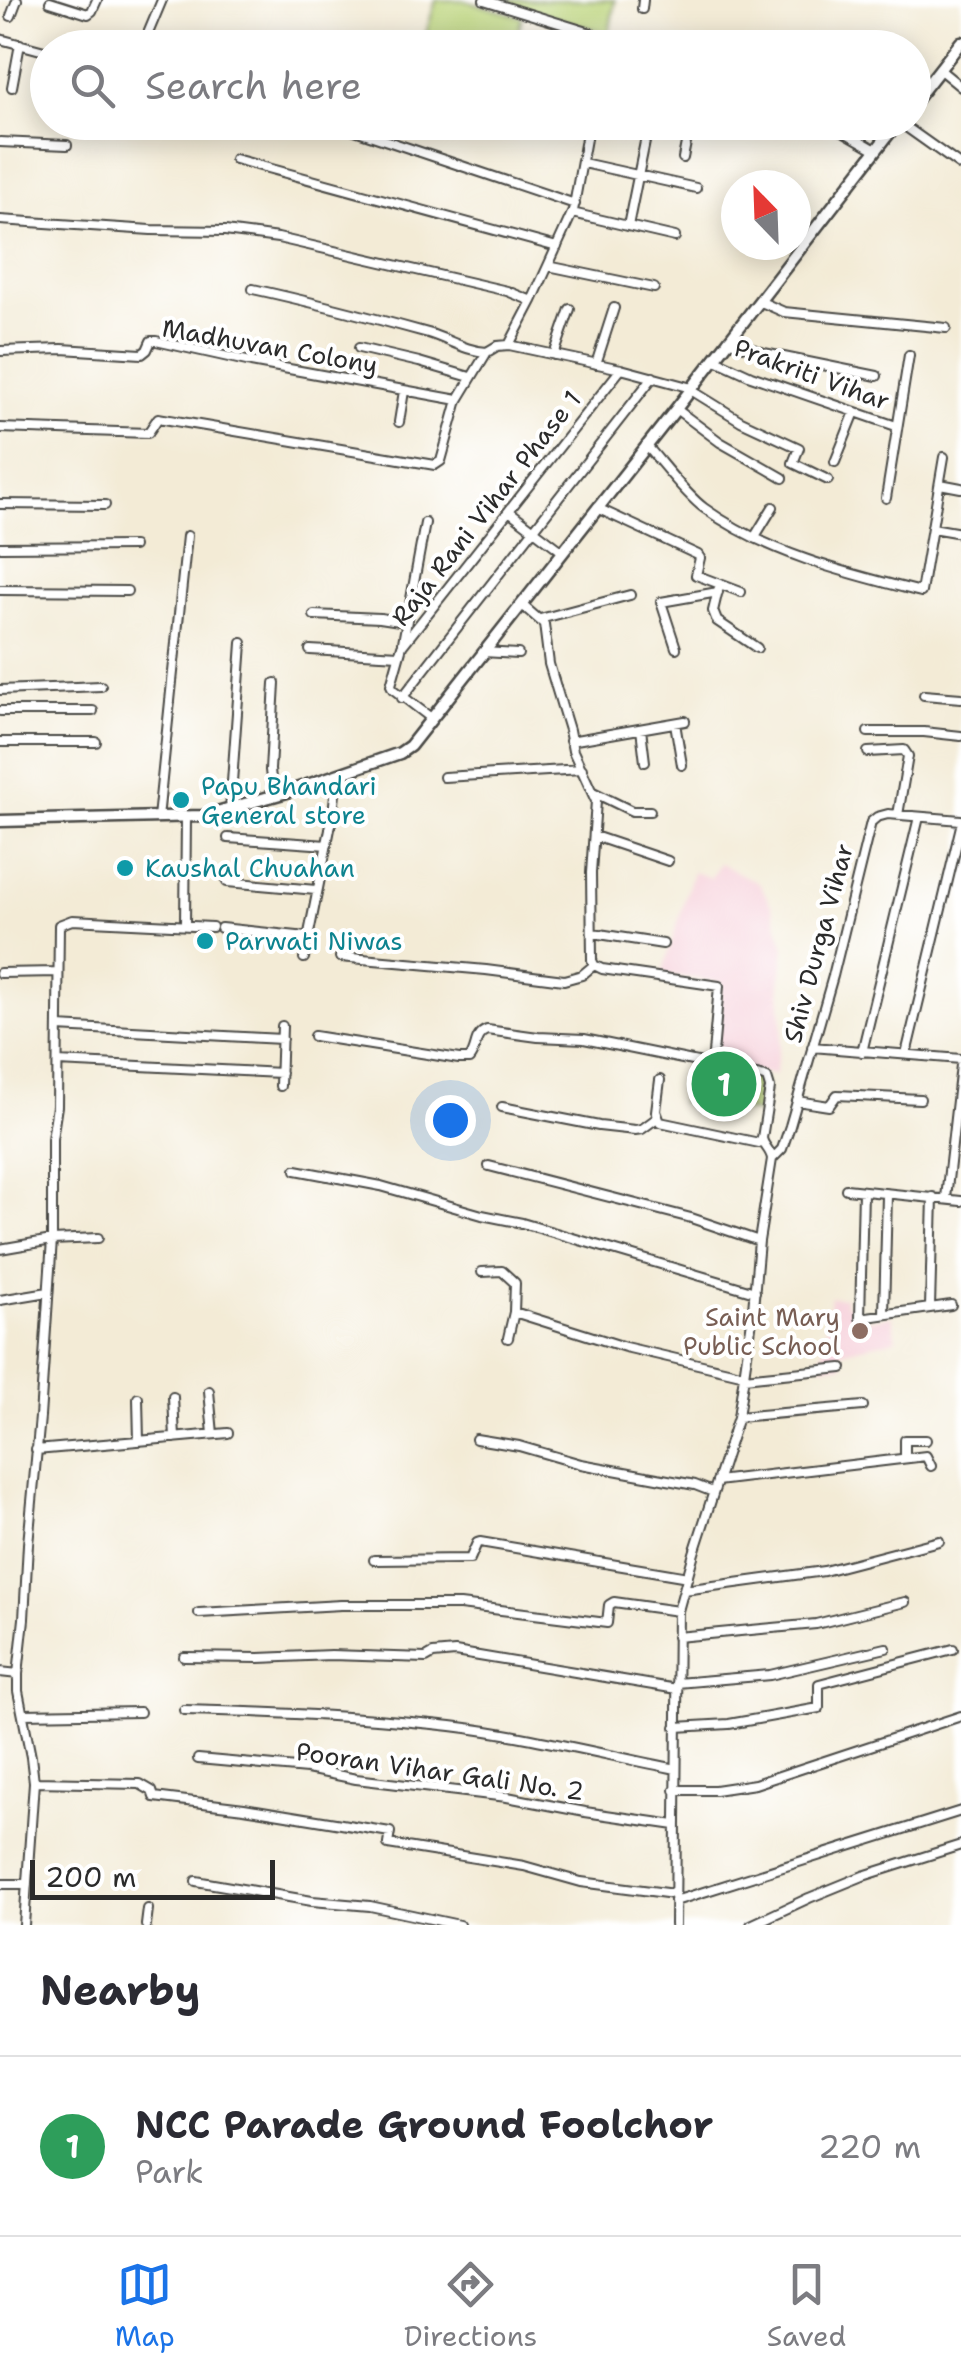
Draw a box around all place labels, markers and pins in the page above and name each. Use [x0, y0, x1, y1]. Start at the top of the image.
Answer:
place label: Papu Bhandari General store [201, 769, 377, 832]
marker: Papu Bhandari General store [170, 789, 192, 811]
place label: Kaushal Chuahan [145, 851, 355, 885]
marker: Kaushal Chuahan [114, 857, 136, 879]
place label: Parwati Niwas [225, 924, 403, 958]
marker: Parwati Niwas [194, 930, 216, 952]
pin: 1 [692, 1046, 756, 1122]
place label: Saint Mary Public School [683, 1300, 840, 1363]
marker: Saint Mary Public School [849, 1320, 871, 1342]

